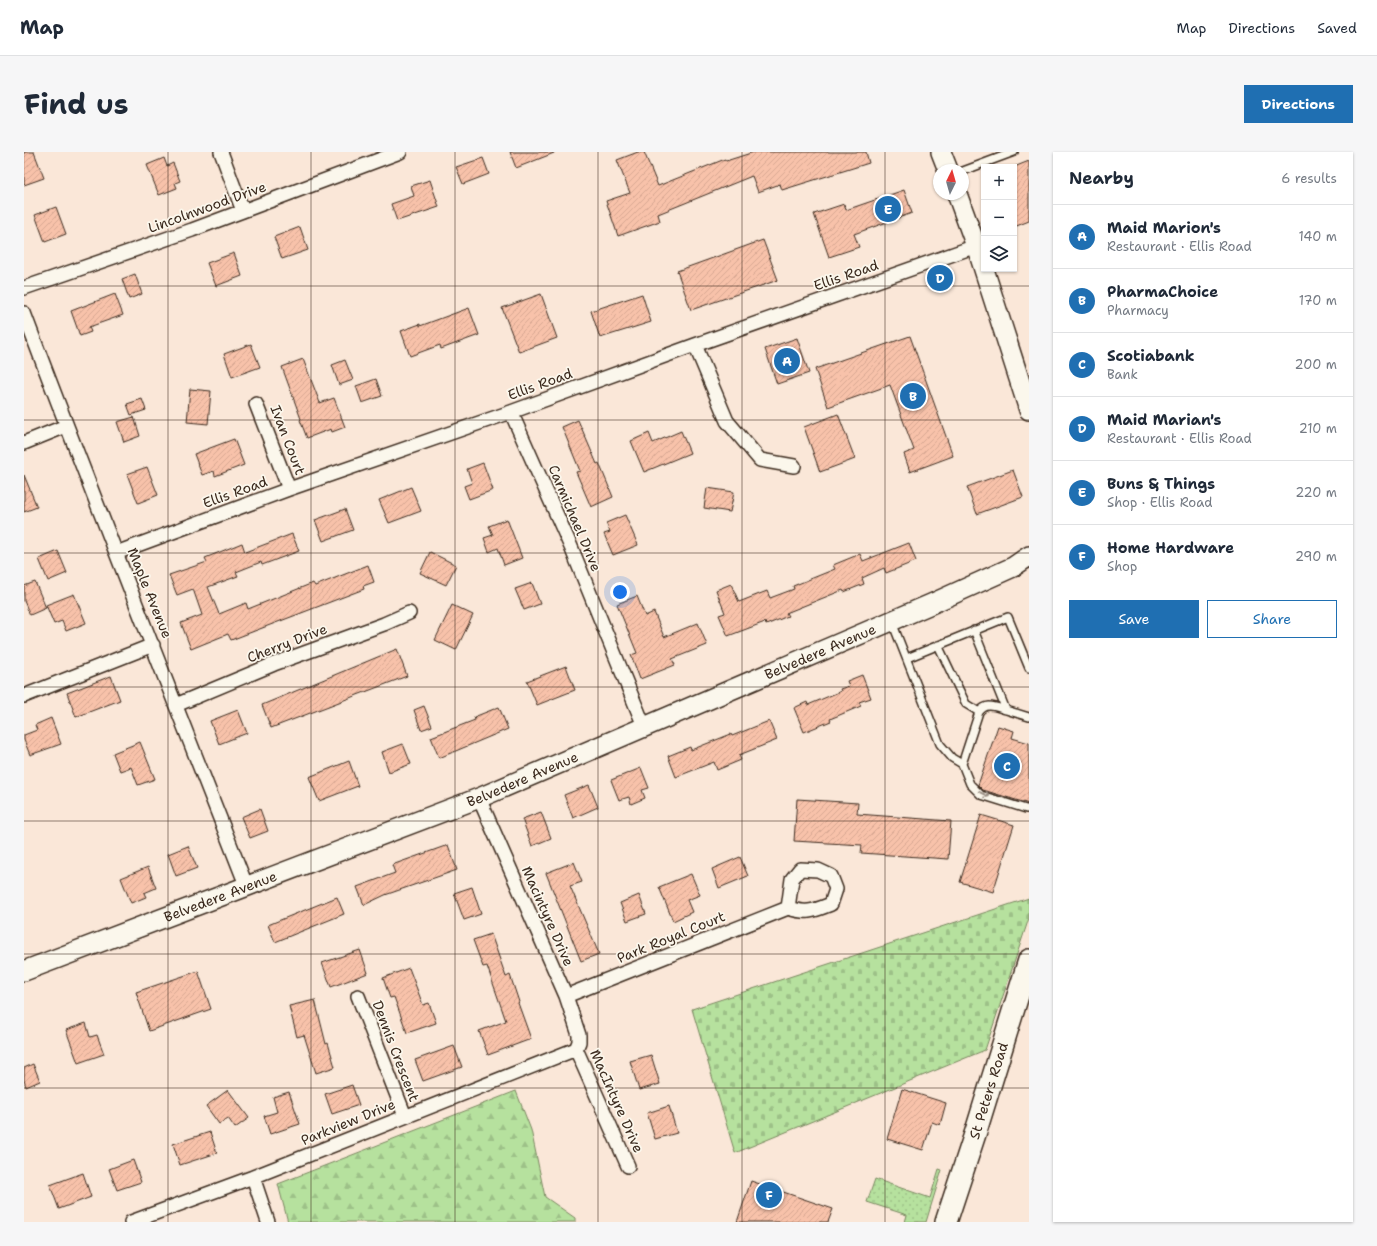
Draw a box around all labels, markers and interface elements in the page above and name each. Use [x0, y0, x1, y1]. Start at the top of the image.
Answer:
text: Map [20, 15, 64, 40]
text: Map [1177, 19, 1207, 37]
text: Directions [1229, 19, 1295, 37]
text: Saved [1317, 19, 1357, 37]
text: Find us [24, 85, 129, 123]
button: Directions [1244, 85, 1353, 123]
north arrow [933, 164, 969, 200]
map controls [981, 164, 1017, 272]
button: + [981, 164, 1017, 200]
text: Nearby [1069, 167, 1134, 189]
text: 6 results [1281, 170, 1337, 187]
street label: Lincolnwood Drive [145, 177, 269, 237]
pin: E [875, 194, 901, 224]
button: − [981, 200, 1017, 236]
text: Maid Marion's [1107, 218, 1221, 238]
text: A [1077, 228, 1087, 245]
text: 140 m [1298, 228, 1337, 245]
button: layers [981, 236, 1017, 272]
text: Restaurant · Ellis Road [1107, 238, 1252, 255]
street label: Ellis Road [811, 255, 881, 294]
pin: D [927, 263, 953, 293]
text: PharmaChoice [1107, 282, 1218, 302]
text: B [1078, 292, 1086, 309]
text: 170 m [1299, 292, 1337, 309]
text: Pharmacy [1107, 302, 1169, 319]
pin: A [774, 346, 800, 376]
text: Scotiabank [1107, 346, 1194, 366]
text: C [1078, 356, 1086, 373]
text: 200 m [1295, 356, 1337, 373]
street label: Ellis Road [505, 364, 575, 404]
text: Bank [1107, 366, 1138, 383]
pin: B [900, 381, 926, 411]
street label: Ivan Court [266, 403, 310, 477]
text: Maid Marian's [1107, 410, 1221, 430]
text: D [1077, 420, 1087, 437]
text: 210 m [1299, 420, 1337, 437]
text: Restaurant · Ellis Road [1107, 430, 1252, 447]
street label: Carmichael Drive [544, 462, 606, 574]
street label: Ellis Road [200, 472, 270, 512]
text: Buns & Things [1107, 474, 1215, 494]
text: E [1078, 484, 1086, 501]
text: 220 m [1295, 484, 1337, 501]
text: Shop · Ellis Road [1107, 494, 1212, 511]
text: Home Hardware [1107, 538, 1234, 558]
street label: Maple Avenue [124, 545, 176, 641]
text: F [1078, 548, 1086, 565]
text: 290 m [1295, 548, 1337, 565]
text: Shop [1107, 558, 1137, 575]
your location [610, 582, 630, 602]
button: Save [1069, 600, 1199, 638]
button: Share [1207, 600, 1337, 638]
street label: Cherry Drive [244, 619, 330, 666]
street label: Belvedere Avenue [762, 620, 879, 683]
street label: Belvedere Avenue [464, 748, 581, 811]
pin: C [994, 751, 1020, 781]
one-way arrow [977, 791, 989, 798]
street label: Macintyre Drive [518, 863, 578, 969]
street label: Belvedere Avenue [161, 867, 279, 926]
street label: Park Royal Court [614, 907, 728, 967]
street label: Dennis Crescent [368, 998, 424, 1104]
street label: St Peters Road [965, 1040, 1012, 1141]
street label: MacIntyre Drive [586, 1047, 648, 1155]
street label: Parkview Drive [298, 1095, 398, 1149]
pin: F [756, 1180, 782, 1210]

